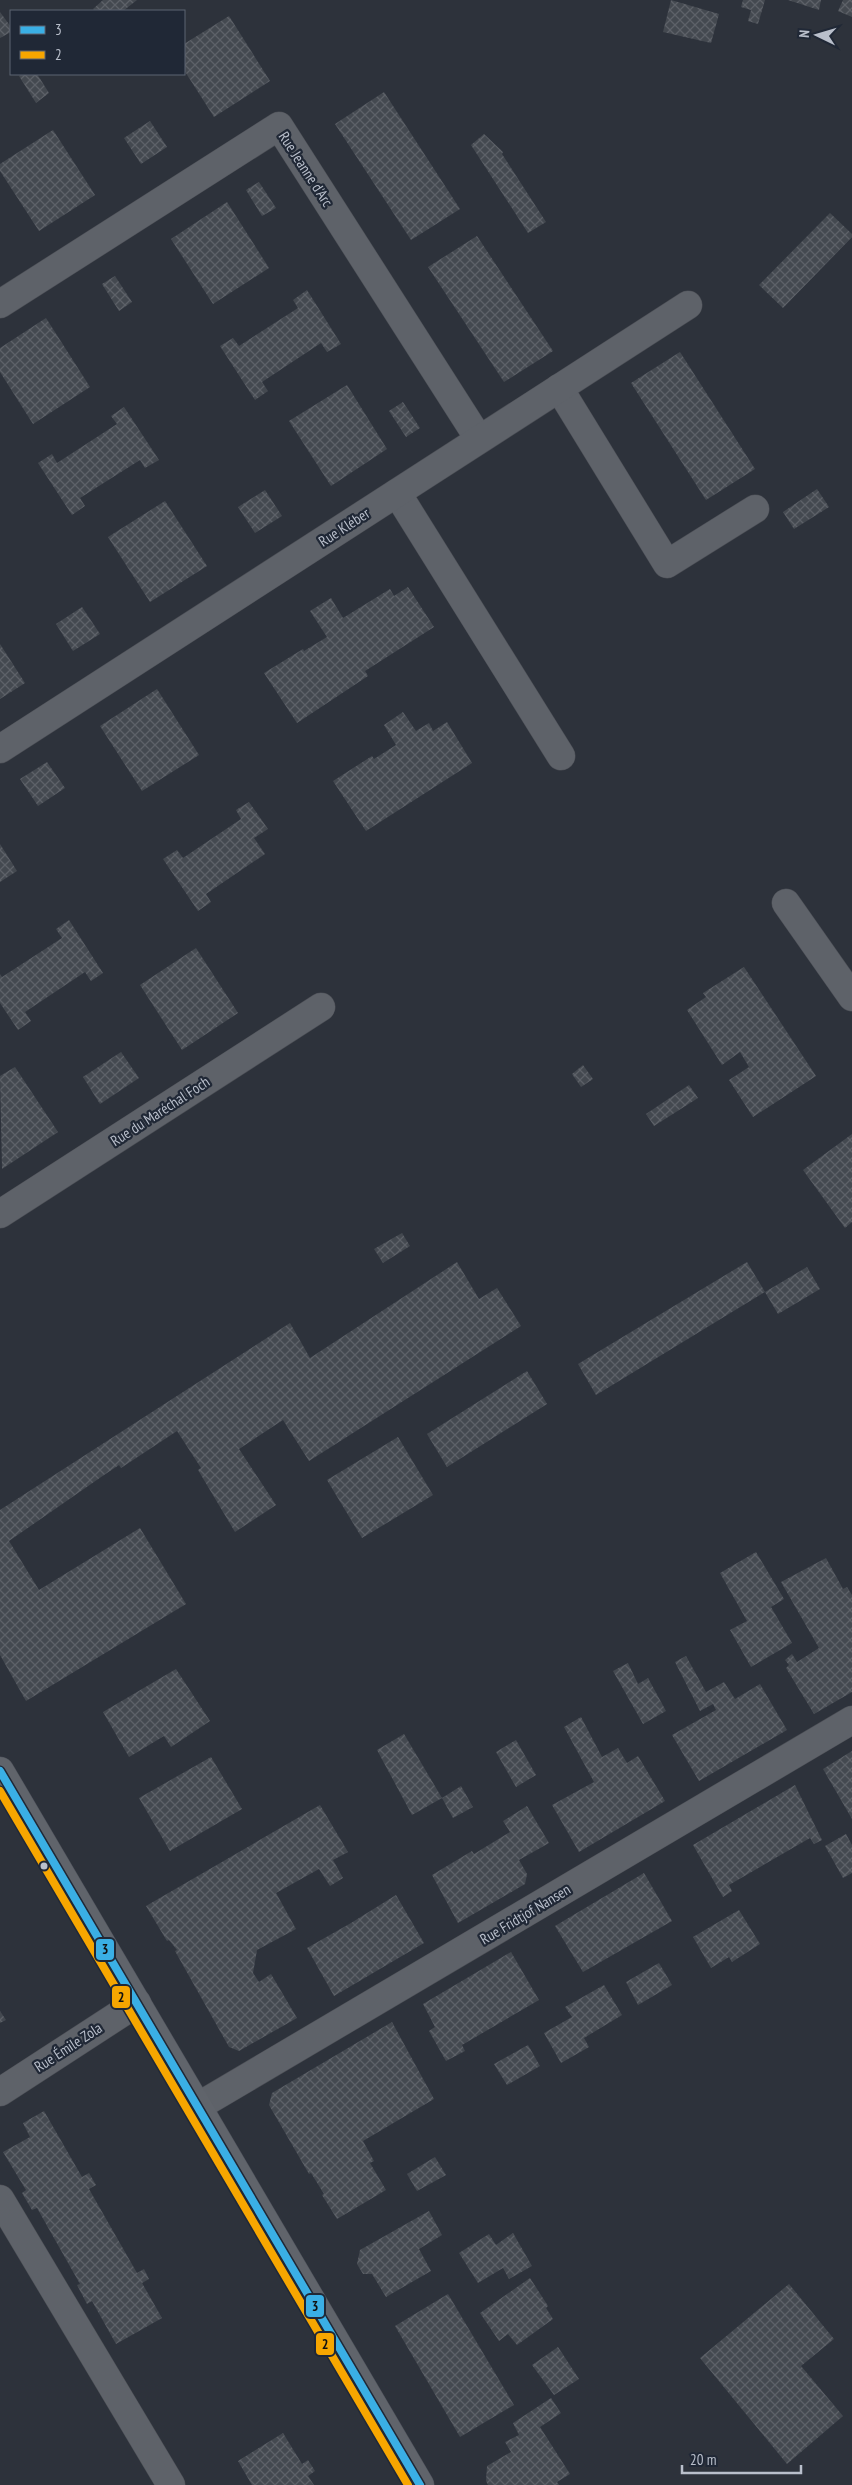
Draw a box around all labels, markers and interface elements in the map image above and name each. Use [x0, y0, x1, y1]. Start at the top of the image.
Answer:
legend [10, 10, 185, 75]
north arrow [792, 10, 842, 60]
text: 3 [55, 20, 62, 39]
text: N [795, 29, 813, 38]
text: 2 [55, 45, 62, 64]
street label: Rue Jeanne d'Arc [275, 128, 338, 211]
street label: Rue Kléber [315, 503, 374, 550]
street label: Rue du Maréchal Foch [107, 1072, 213, 1150]
unlabelled marker [39, 1861, 49, 1871]
street label: Rue Fridtjof Nansen [476, 1879, 574, 1949]
line badge: 3 [95, 1938, 115, 1961]
text: 3 [102, 1940, 108, 1958]
line badge: 2 [111, 1985, 131, 2009]
text: 2 [118, 1988, 124, 2006]
street label: Rue Émile Zola [30, 2018, 106, 2076]
line badge: 3 [305, 2294, 325, 2318]
text: 3 [312, 2297, 318, 2315]
line badge: 2 [315, 2332, 335, 2356]
text: 2 [322, 2335, 328, 2353]
scale bar [682, 2442, 801, 2474]
text: 20 m [690, 2450, 716, 2469]

